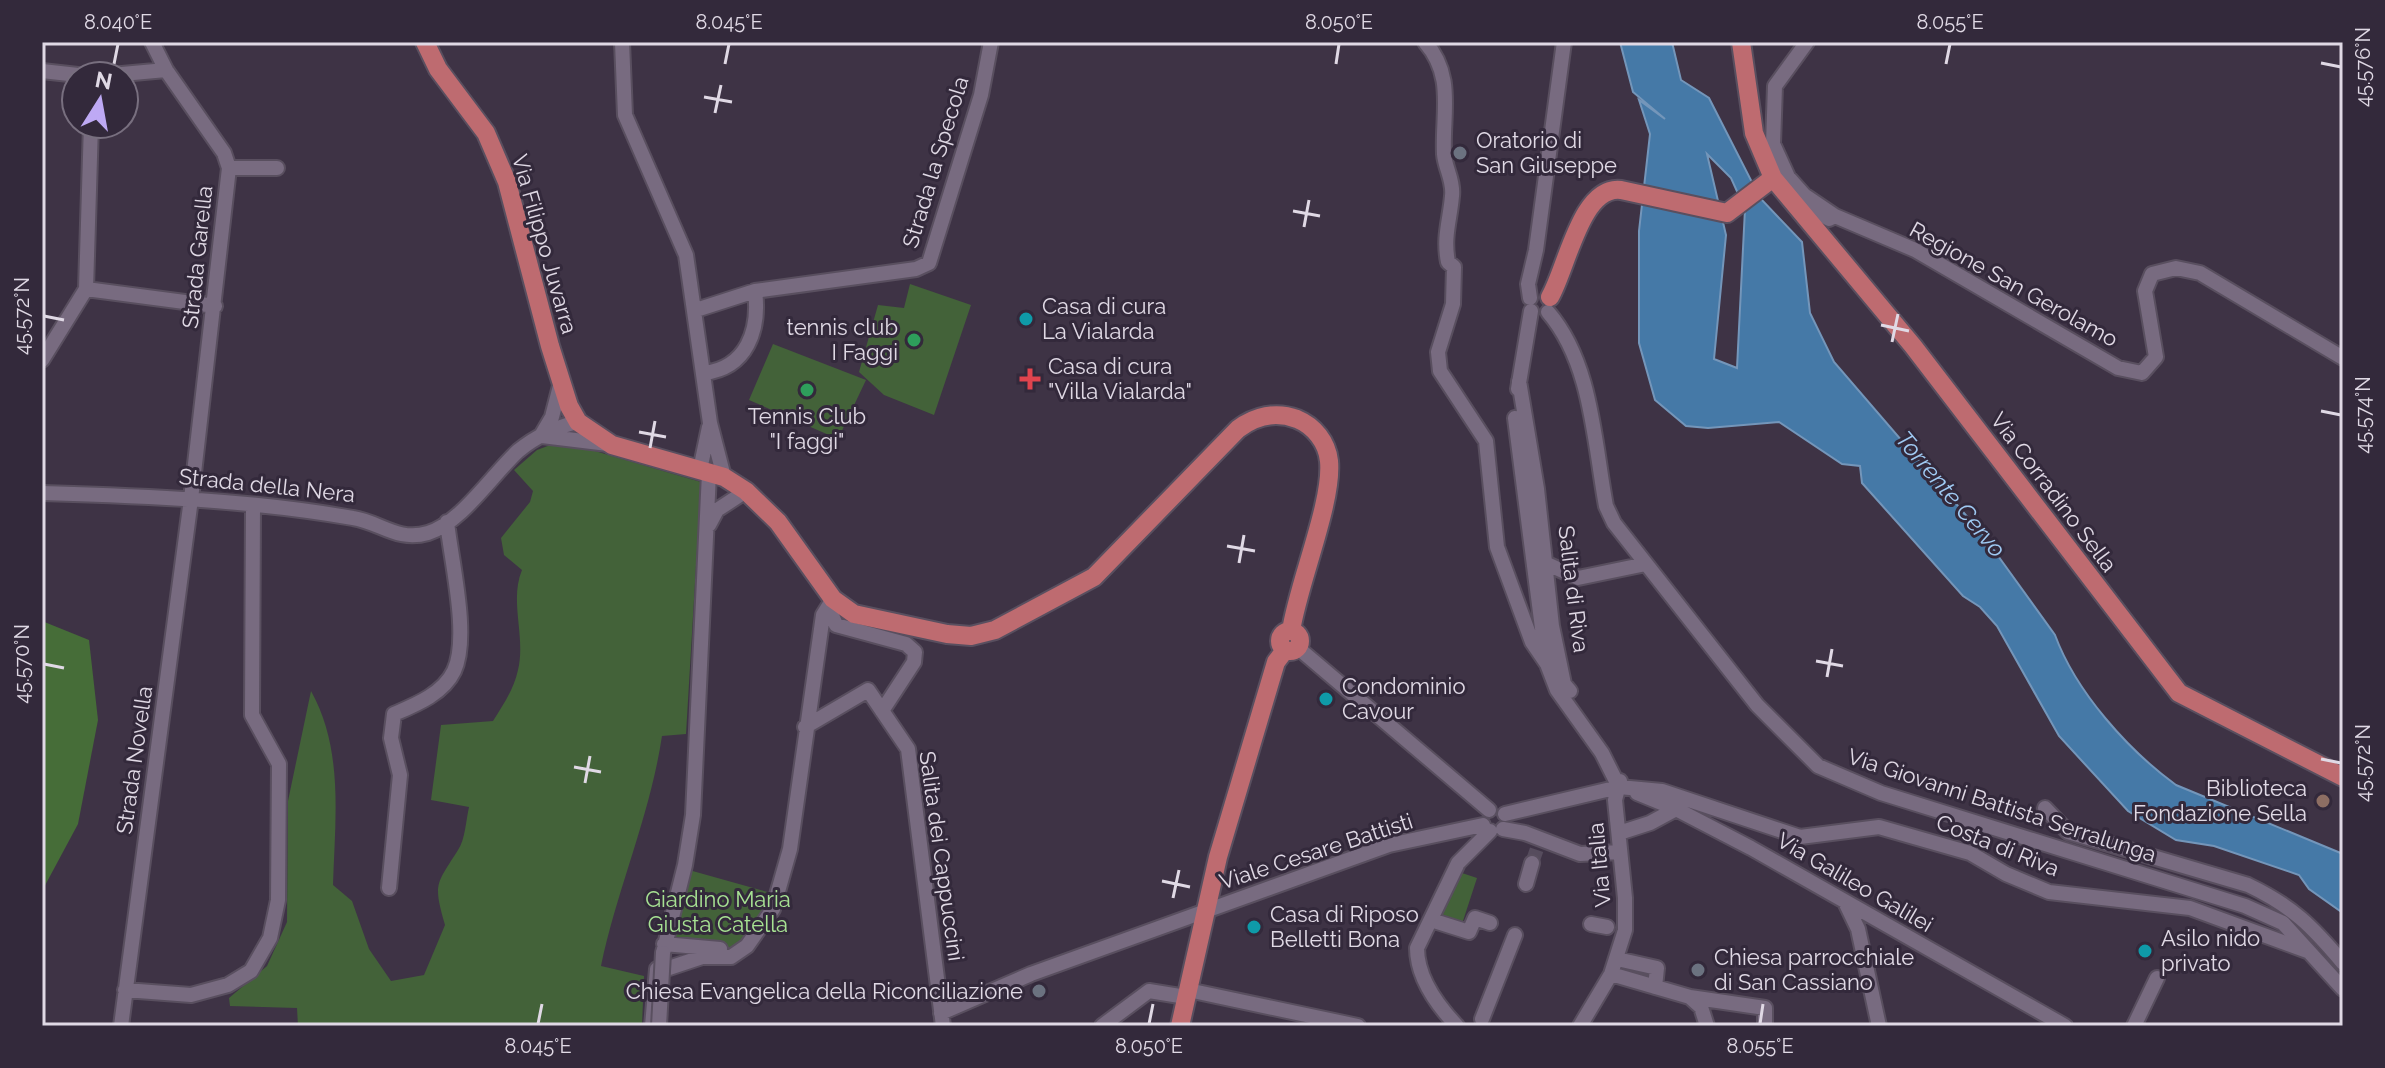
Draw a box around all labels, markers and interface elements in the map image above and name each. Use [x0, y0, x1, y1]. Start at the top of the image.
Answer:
text: 8.040°E [84, 10, 152, 34]
text: 8.045°E [695, 10, 763, 34]
text: 8.050°E [1305, 10, 1373, 34]
text: 8.055°E [1916, 10, 1984, 34]
text: 45.576°N [2351, 27, 2375, 107]
north arrow [60, 60, 140, 140]
text: N [93, 66, 115, 95]
street label: Strada la Specola [897, 73, 973, 251]
place label: Oratorio di San Giuseppe [1476, 127, 1617, 178]
marker: Oratorio di San Giuseppe [1451, 144, 1469, 162]
street label: Via Filippo Juvarra [507, 151, 583, 337]
street label: Strada Garella [177, 184, 217, 330]
street label: Regione San Gerolamo [1905, 216, 2123, 352]
text: 45.572°N [10, 277, 34, 355]
place label: Casa di cura La Vialarda [1042, 293, 1166, 344]
marker: Casa di cura La Vialarda [1017, 310, 1035, 328]
place label: tennis club I Faggi [787, 314, 898, 365]
marker: tennis club I Faggi [905, 331, 923, 349]
place label: Casa di cura "Villa Vialarda" [1048, 353, 1192, 404]
marker: Casa di cura "Villa Vialarda" [1019, 368, 1041, 390]
text: 45.574°N [2351, 376, 2375, 454]
marker: Tennis Club "I faggi" [798, 381, 816, 399]
place label: Tennis Club "I faggi" [748, 403, 866, 454]
street label: Via Corradino Sella [1986, 407, 2122, 577]
water label: Torrente Cervo [1890, 425, 2012, 563]
street label: Strada della Nera [178, 463, 356, 507]
street label: Salita di Riva [1553, 524, 1595, 654]
text: 45.570°N [10, 624, 34, 704]
place label: Condominio Cavour [1342, 673, 1466, 724]
street label: Strada Novella [111, 684, 157, 836]
marker: Condominio Cavour [1317, 690, 1335, 708]
text: 45.572°N [2351, 724, 2375, 802]
street label: Via Giovanni Battista Serralunga [1844, 743, 2160, 867]
street label: Salita dei Cappuccini [914, 749, 970, 963]
place label: Biblioteca Fondazione Sella [2133, 775, 2307, 826]
marker: Biblioteca Fondazione Sella [2314, 792, 2332, 810]
street label: Viale Cesare Battisti [1216, 807, 1416, 895]
street label: Costa di Riva [1933, 809, 2063, 881]
street label: Via Italia [1582, 822, 1616, 908]
street label: Via Galileo Galilei [1772, 827, 1938, 937]
park label: Giardino Maria Giusta Catella [645, 886, 791, 937]
place label: Casa di Riposo Belletti Bona [1270, 901, 1419, 952]
marker: Casa di Riposo Belletti Bona [1245, 918, 1263, 936]
place label: Asilo nido privato [2161, 925, 2260, 976]
marker: Asilo nido privato [2136, 942, 2154, 960]
place label: Chiesa parrocchiale di San Cassiano [1714, 944, 1914, 995]
marker: Chiesa parrocchiale di San Cassiano [1689, 961, 1707, 979]
place label: Chiesa Evangelica della Riconciliazione [626, 978, 1023, 1004]
marker: Chiesa Evangelica della Riconciliazione [1030, 982, 1048, 1000]
text: 8.045°E [504, 1034, 572, 1058]
text: 8.050°E [1115, 1034, 1183, 1058]
text: 8.055°E [1726, 1034, 1794, 1058]

